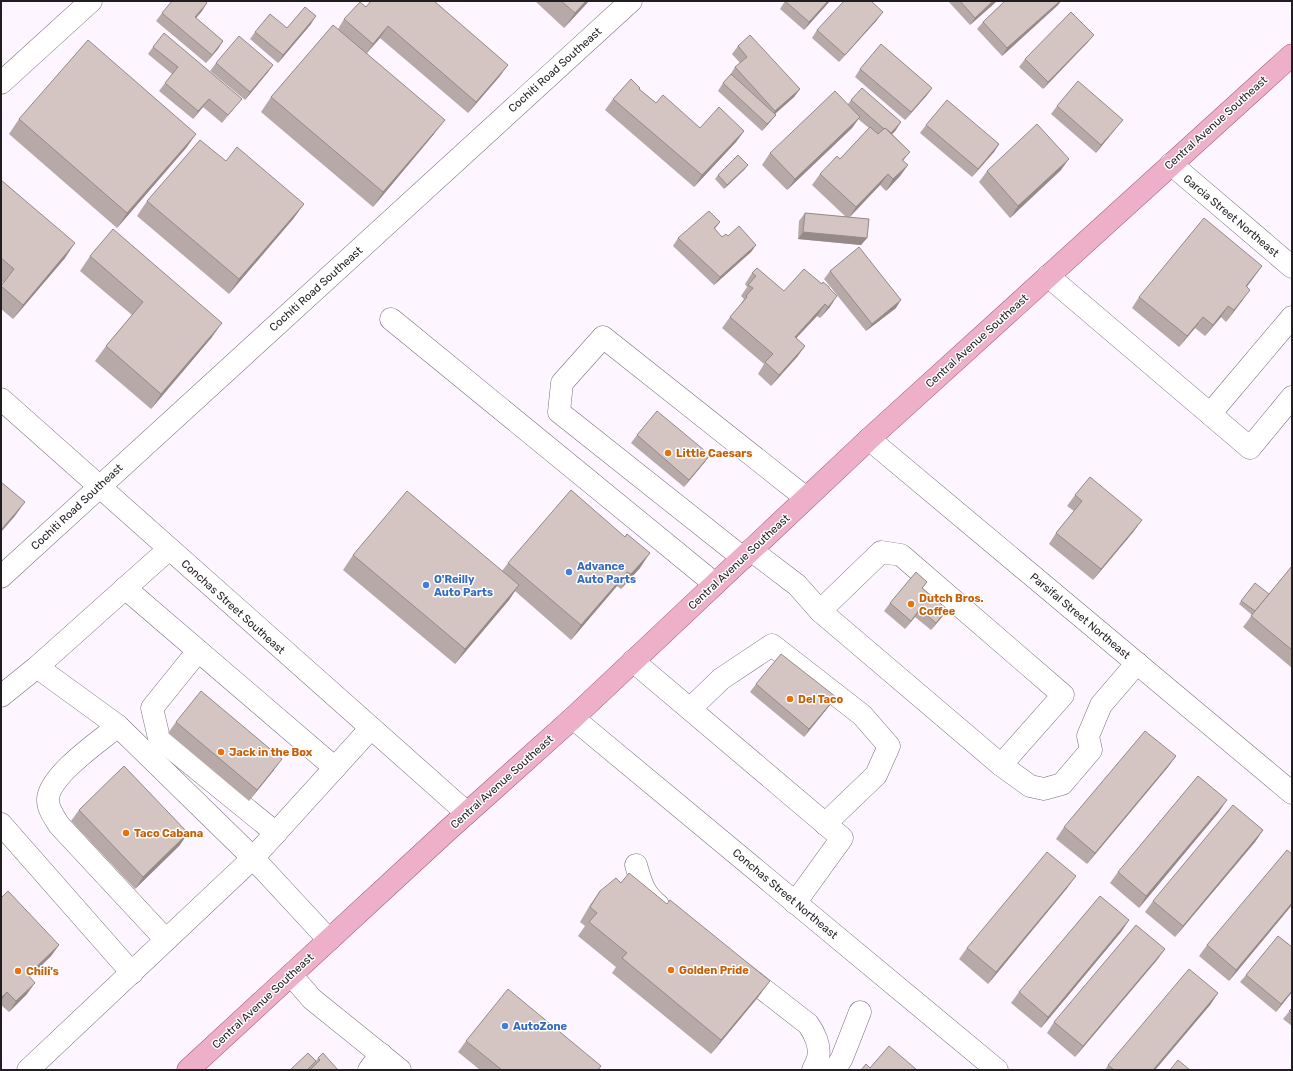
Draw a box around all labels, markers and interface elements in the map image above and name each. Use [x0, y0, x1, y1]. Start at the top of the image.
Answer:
street label: Cochiti Road Southeast [506, 24, 605, 115]
street label: Central Avenue Southeast [1162, 73, 1271, 173]
street label: Garcia Street Northeast [1181, 172, 1282, 260]
street label: Cochiti Road Southeast [267, 243, 366, 334]
street label: Central Avenue Southeast [923, 291, 1032, 391]
place label: Little Caesars [676, 447, 752, 460]
marker: Little Caesars [663, 448, 673, 458]
street label: Cochiti Road Southeast [29, 461, 126, 553]
street label: Central Avenue Southeast [686, 511, 793, 612]
street label: Conchas Street Southeast [179, 557, 288, 657]
place label: Advance Auto Parts [577, 560, 636, 586]
marker: Advance Auto Parts [564, 567, 574, 577]
street label: Parsifal Street Northeast [1027, 570, 1133, 662]
place label: O'Reilly Auto Parts [434, 573, 493, 599]
marker: O'Reilly Auto Parts [421, 580, 431, 590]
place label: Dutch Bros. Coffee [919, 592, 984, 618]
marker: Dutch Bros. Coffee [906, 599, 916, 609]
place label: Del Taco [798, 693, 844, 706]
marker: Del Taco [785, 694, 795, 704]
street label: Central Avenue Southeast [448, 732, 557, 832]
place label: Jack in the Box [229, 746, 313, 759]
marker: Jack in the Box [216, 747, 226, 757]
place label: Taco Cabana [134, 827, 203, 840]
marker: Taco Cabana [121, 828, 131, 838]
street label: Conchas Street Northeast [730, 846, 841, 942]
street label: Central Avenue Southeast [210, 950, 317, 1051]
place label: Golden Pride [679, 964, 749, 977]
place label: Chili's [26, 965, 59, 978]
marker: Golden Pride [666, 965, 676, 975]
marker: Chili's [13, 966, 23, 976]
place label: AutoZone [513, 1020, 567, 1033]
marker: AutoZone [500, 1021, 510, 1031]

